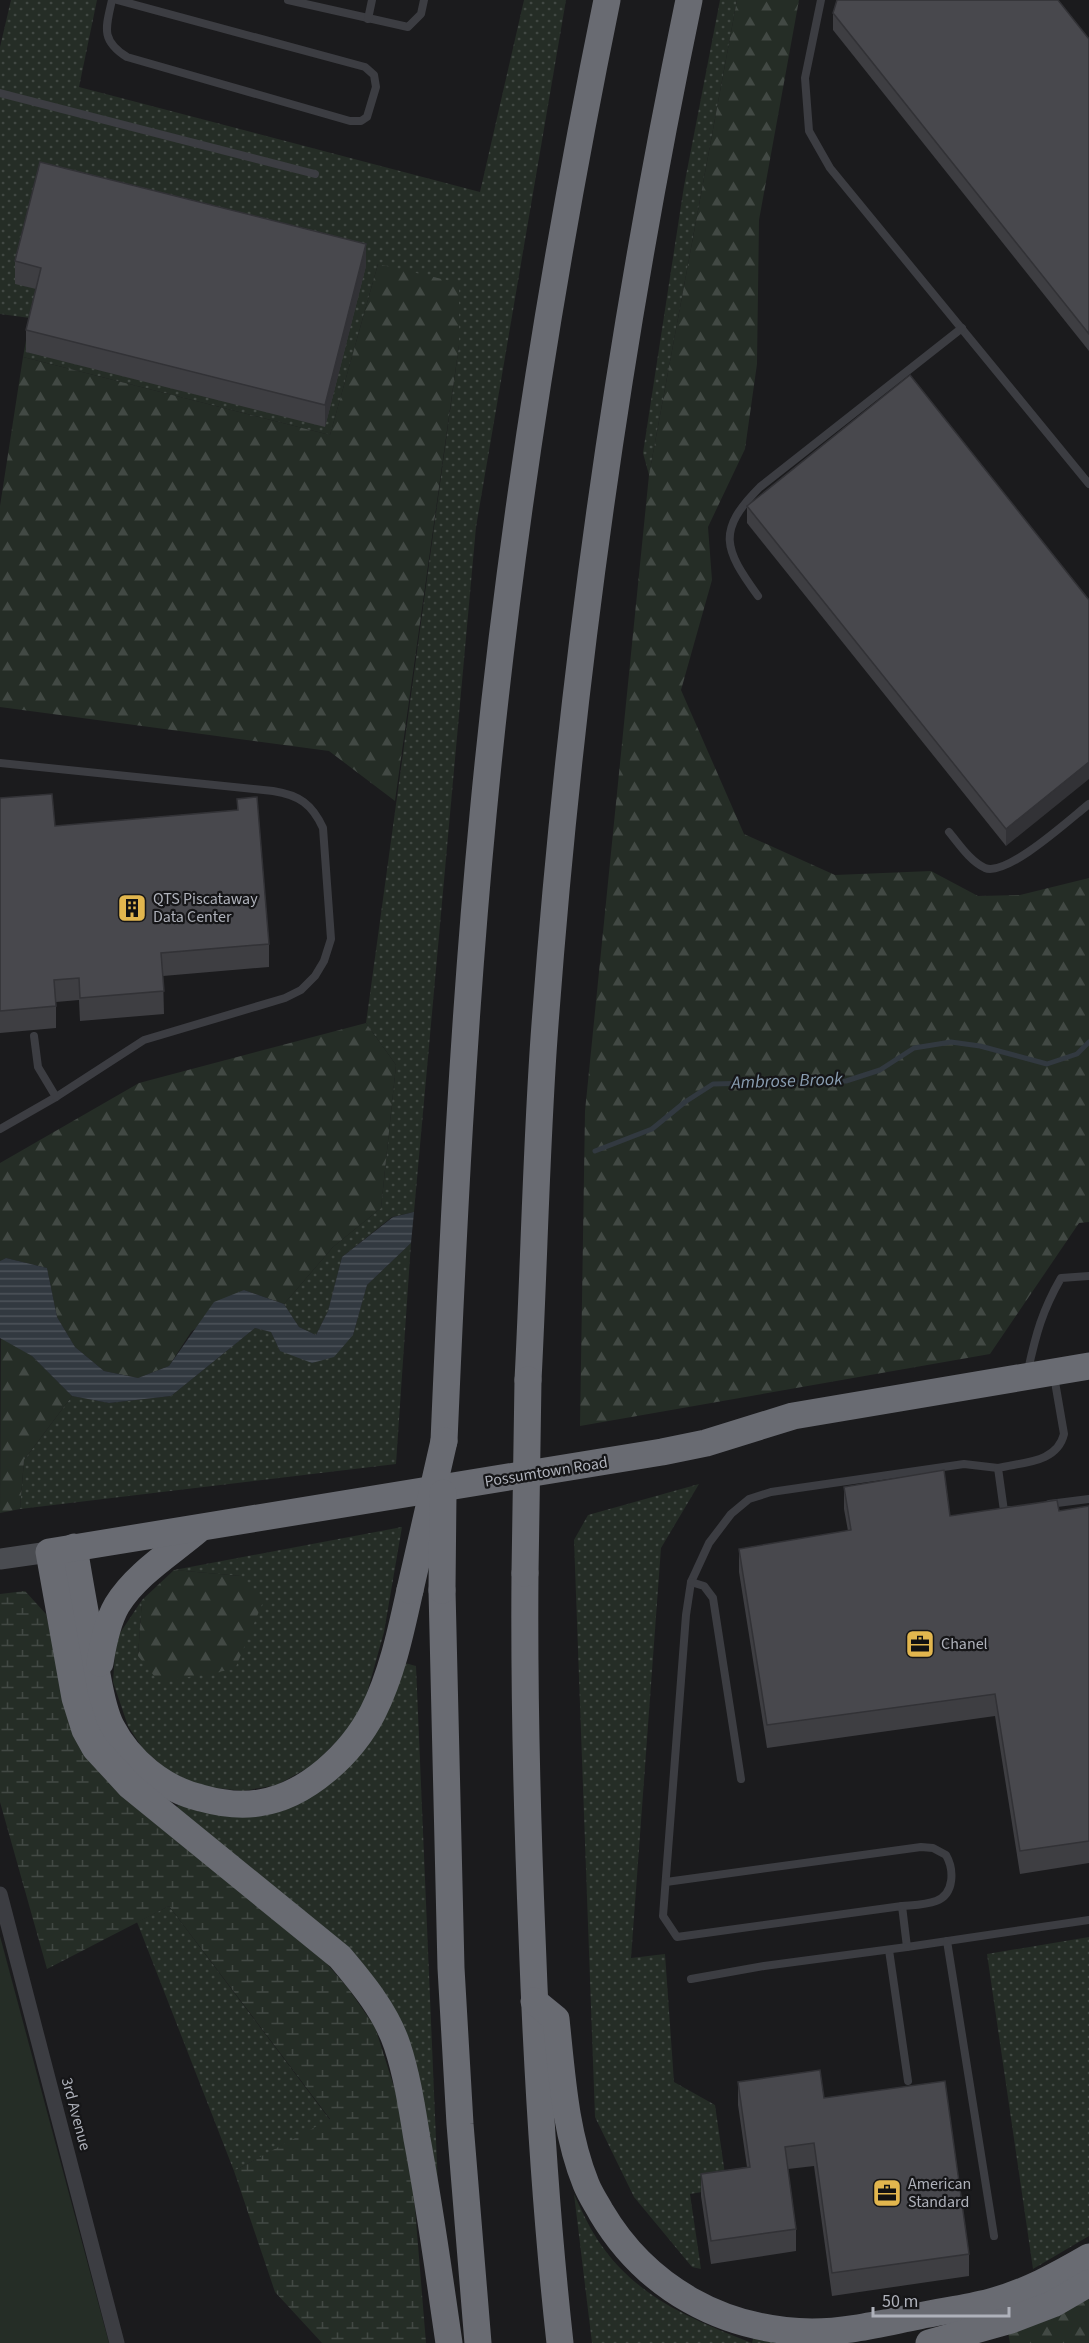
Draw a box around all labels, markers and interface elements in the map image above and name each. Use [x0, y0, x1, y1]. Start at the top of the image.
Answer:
place label: QTS Piscataway Data Center [153, 888, 258, 928]
building icon: QTS Piscataway Data Center [116, 892, 148, 924]
water label: Ambrose Brook [730, 1067, 843, 1095]
street label: Possumtown Road [483, 1451, 609, 1493]
office icon: Chanel [904, 1628, 936, 1660]
place label: Chanel [941, 1633, 988, 1655]
street label: 3rd Avenue [56, 2075, 96, 2153]
place label: American Standard [908, 2173, 971, 2213]
office icon: American Standard [871, 2177, 903, 2209]
scale bar [873, 2280, 1010, 2318]
text: 50 m [882, 2289, 918, 2314]

